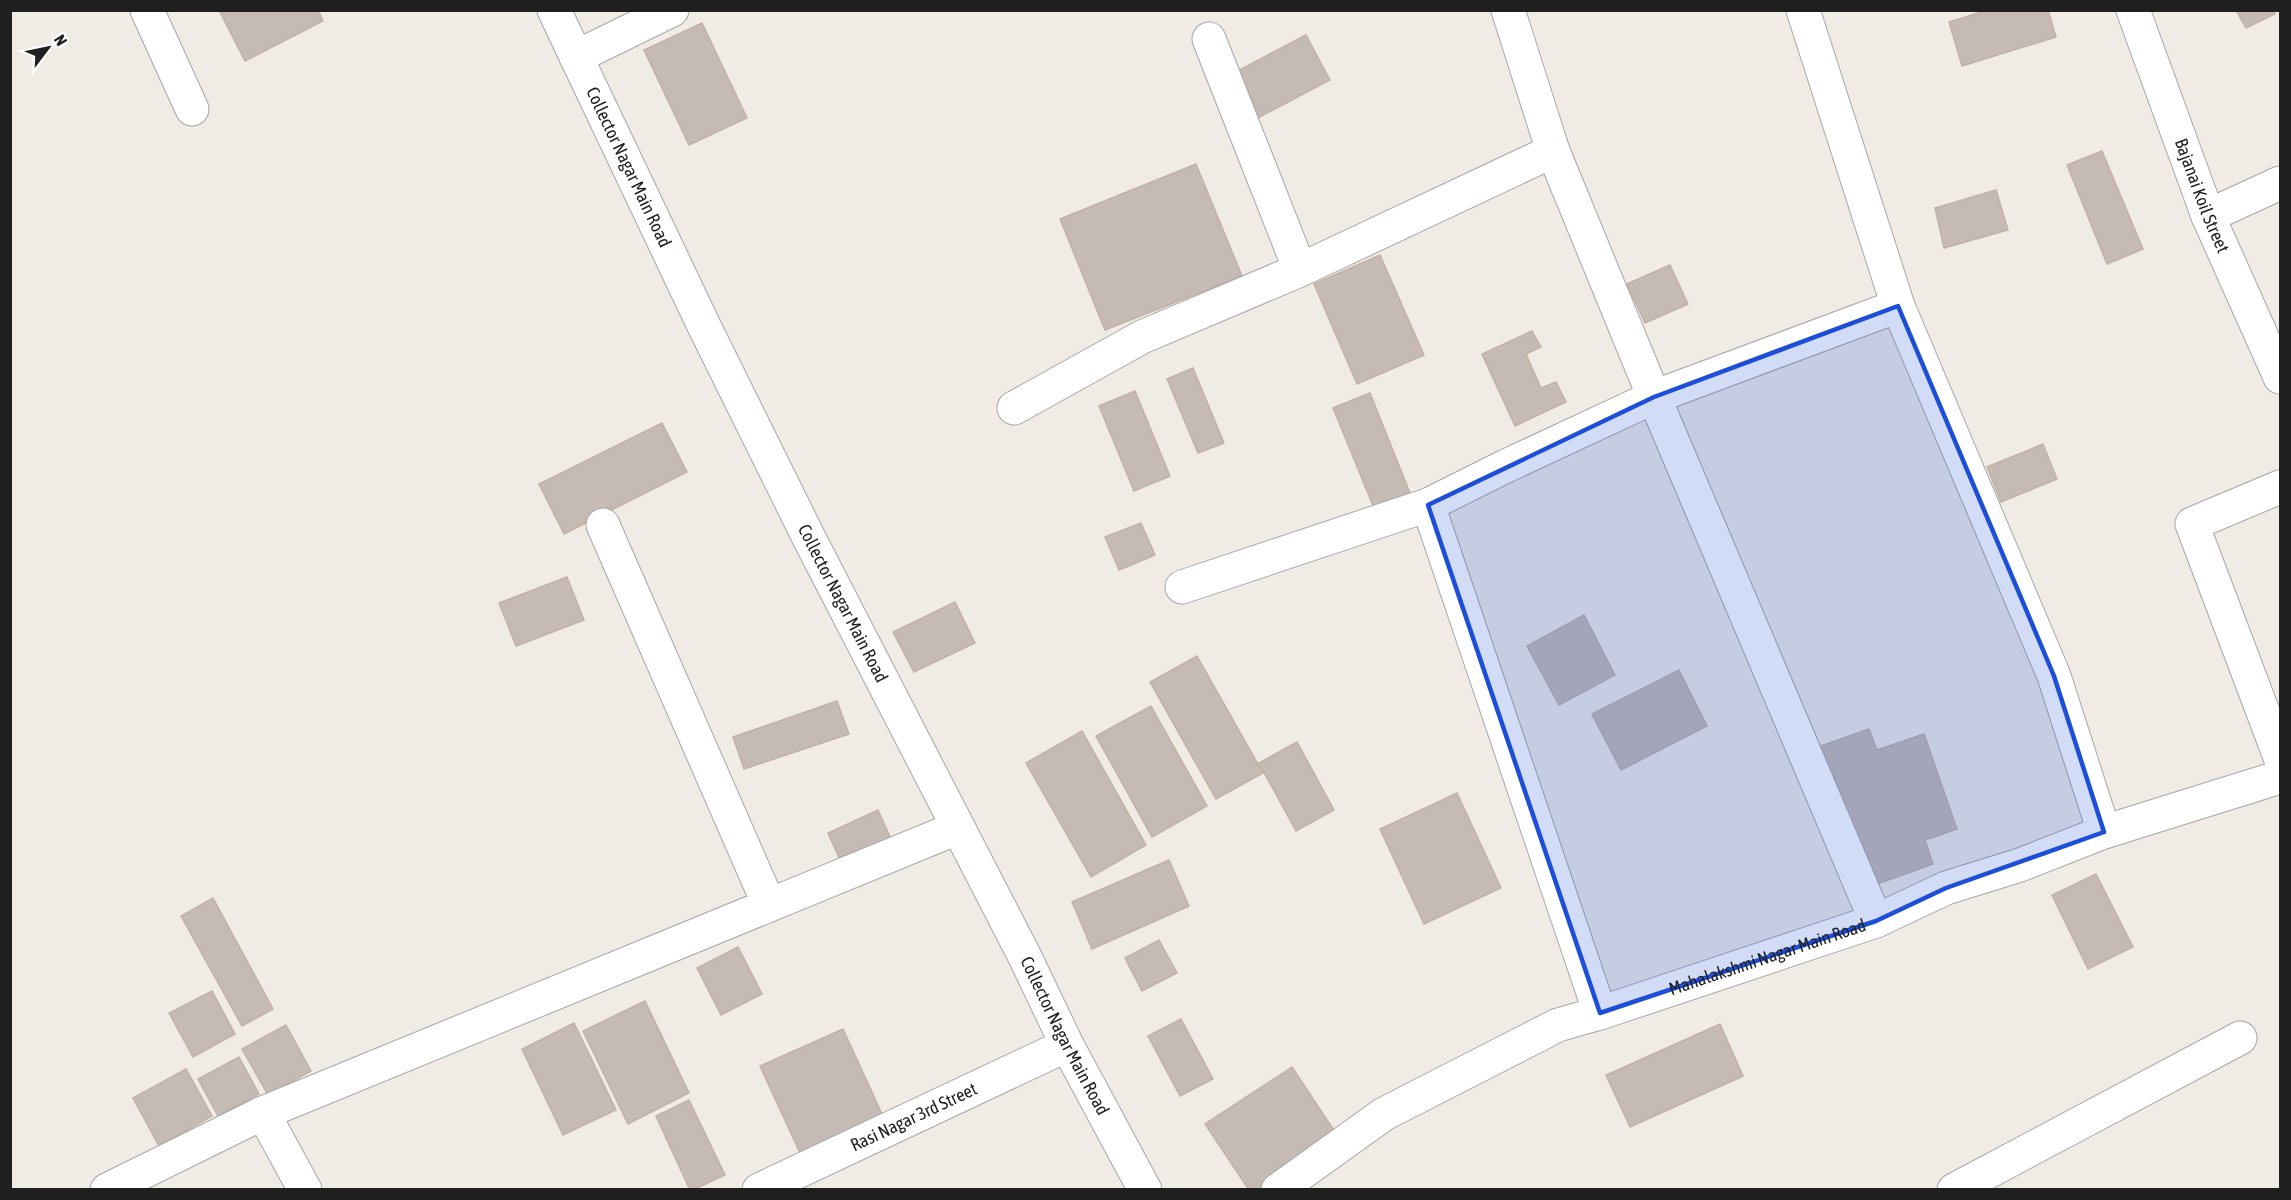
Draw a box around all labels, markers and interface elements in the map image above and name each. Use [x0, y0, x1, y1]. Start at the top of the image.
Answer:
north arrow [18, 18, 78, 78]
text: N [51, 31, 71, 49]
street label: Collector Nagar Main Road [582, 84, 676, 250]
street label: Bajanai Koil Street [2171, 135, 2234, 256]
street label: Collector Nagar Main Road [794, 521, 893, 686]
street label: Mahalakshmi Nagar Main Road [1666, 914, 1868, 999]
street label: Collector Nagar Main Road [1016, 953, 1114, 1118]
street label: Rasi Nagar 3rd Street [847, 1078, 980, 1155]

